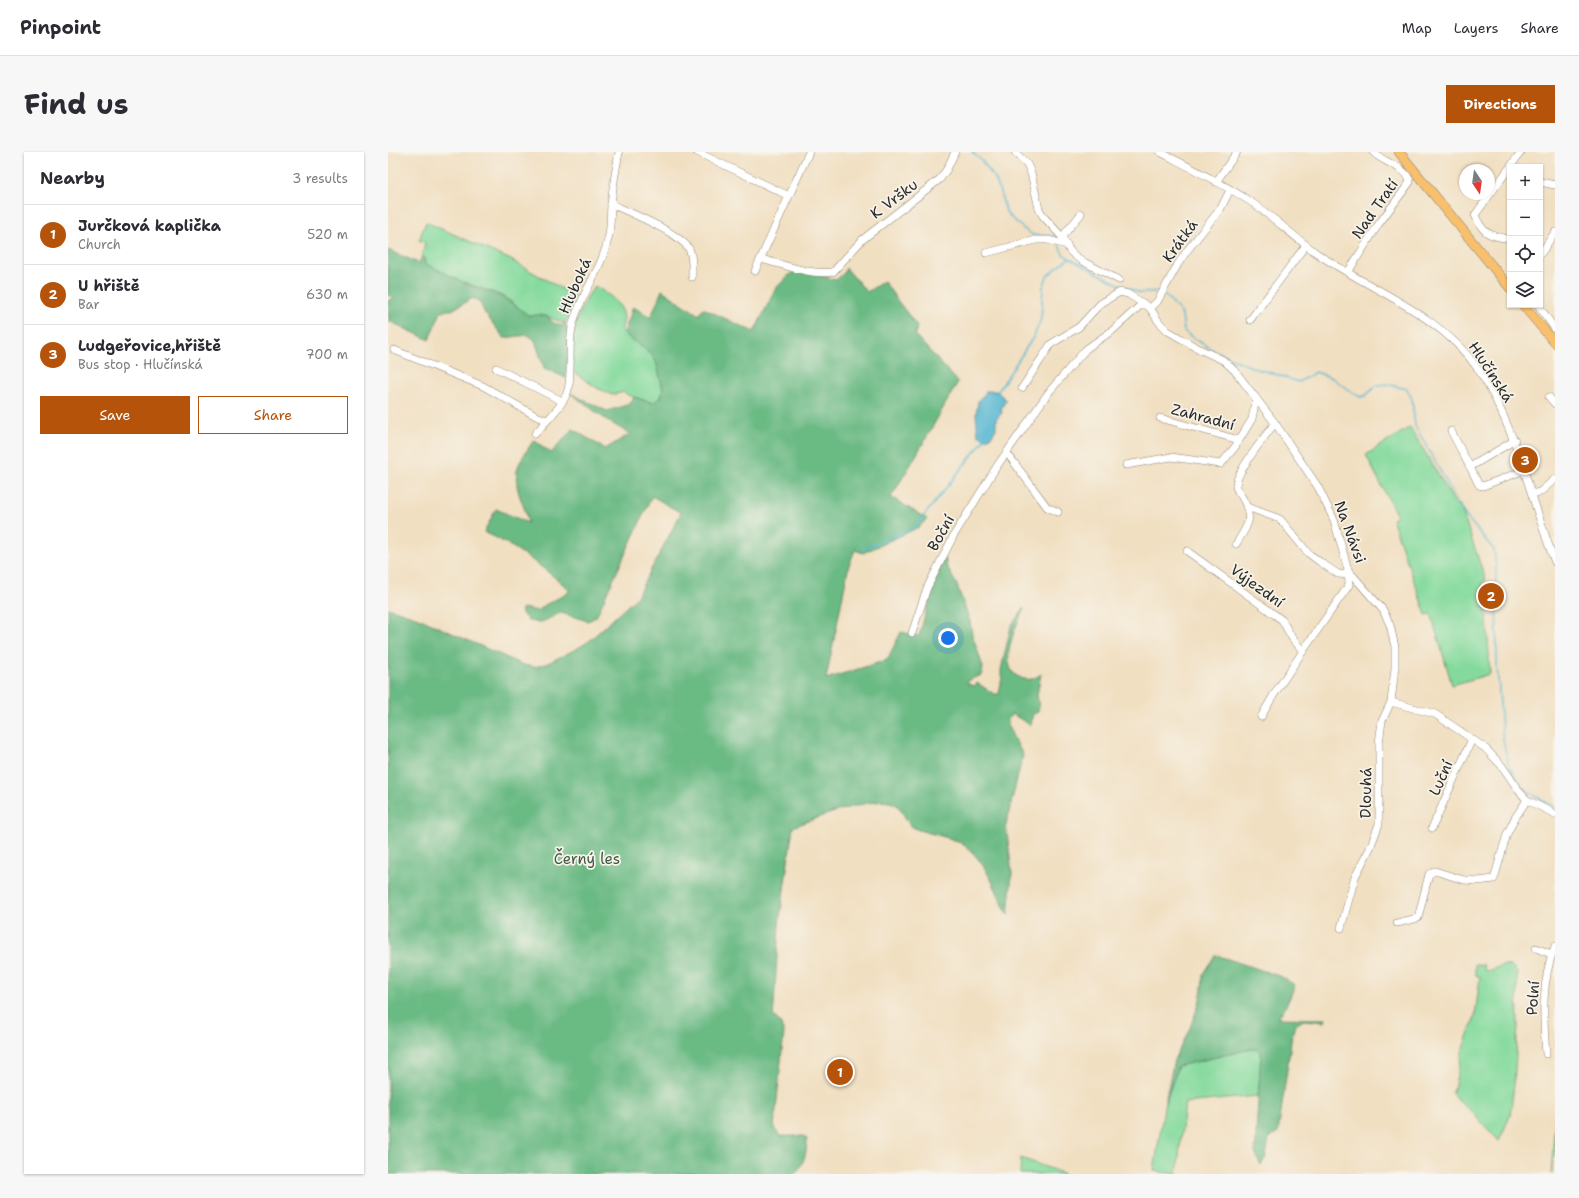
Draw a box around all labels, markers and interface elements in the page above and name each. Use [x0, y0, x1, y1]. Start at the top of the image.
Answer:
text: Pinpoint [20, 15, 101, 40]
text: Map [1402, 19, 1432, 37]
text: Layers [1454, 19, 1498, 37]
text: Share [1520, 19, 1559, 37]
text: Find us [24, 85, 129, 123]
button: Directions [1446, 85, 1555, 123]
north arrow [1459, 164, 1495, 200]
map controls [1507, 164, 1543, 308]
button: + [1507, 164, 1543, 200]
text: Nearby [40, 167, 105, 189]
text: 3 results [292, 170, 348, 187]
street label: K Vršku [866, 175, 922, 223]
street label: Nad Tratí [1347, 175, 1403, 243]
button: − [1507, 200, 1543, 236]
street label: Krátká [1158, 215, 1203, 266]
text: Jurčková kaplička [78, 216, 221, 236]
text: 1 [50, 226, 56, 243]
text: 520 m [307, 226, 348, 243]
text: Church [78, 236, 121, 253]
button: locate [1507, 236, 1543, 272]
street label: Hluboká [554, 254, 596, 317]
button: layers [1507, 272, 1543, 308]
text: U hřiště [78, 276, 140, 296]
text: 2 [48, 286, 58, 303]
text: 630 m [306, 286, 348, 303]
text: Bar [78, 296, 100, 313]
text: Ludgeřovice,hřiště [78, 336, 221, 356]
street label: Hlučínská [1464, 338, 1518, 407]
text: 3 [48, 346, 58, 363]
text: 700 m [305, 346, 348, 363]
text: Bus stop · Hlučínská [78, 356, 203, 373]
button: Save [40, 396, 190, 434]
button: Share [198, 396, 348, 434]
street label: Zahradní [1169, 399, 1238, 435]
pin: 3 [1512, 445, 1538, 475]
street label: Na Návsi [1329, 498, 1371, 566]
street label: Boční [923, 511, 959, 555]
street label: Výjezdní [1226, 560, 1289, 613]
pin: 2 [1478, 581, 1504, 611]
your location [938, 628, 958, 648]
street label: Luční [1424, 756, 1458, 799]
street label: Dlouhá [1356, 767, 1376, 818]
park label: Černý les [554, 848, 620, 869]
street label: Polní [1522, 979, 1544, 1016]
pin: 1 [827, 1057, 853, 1087]

